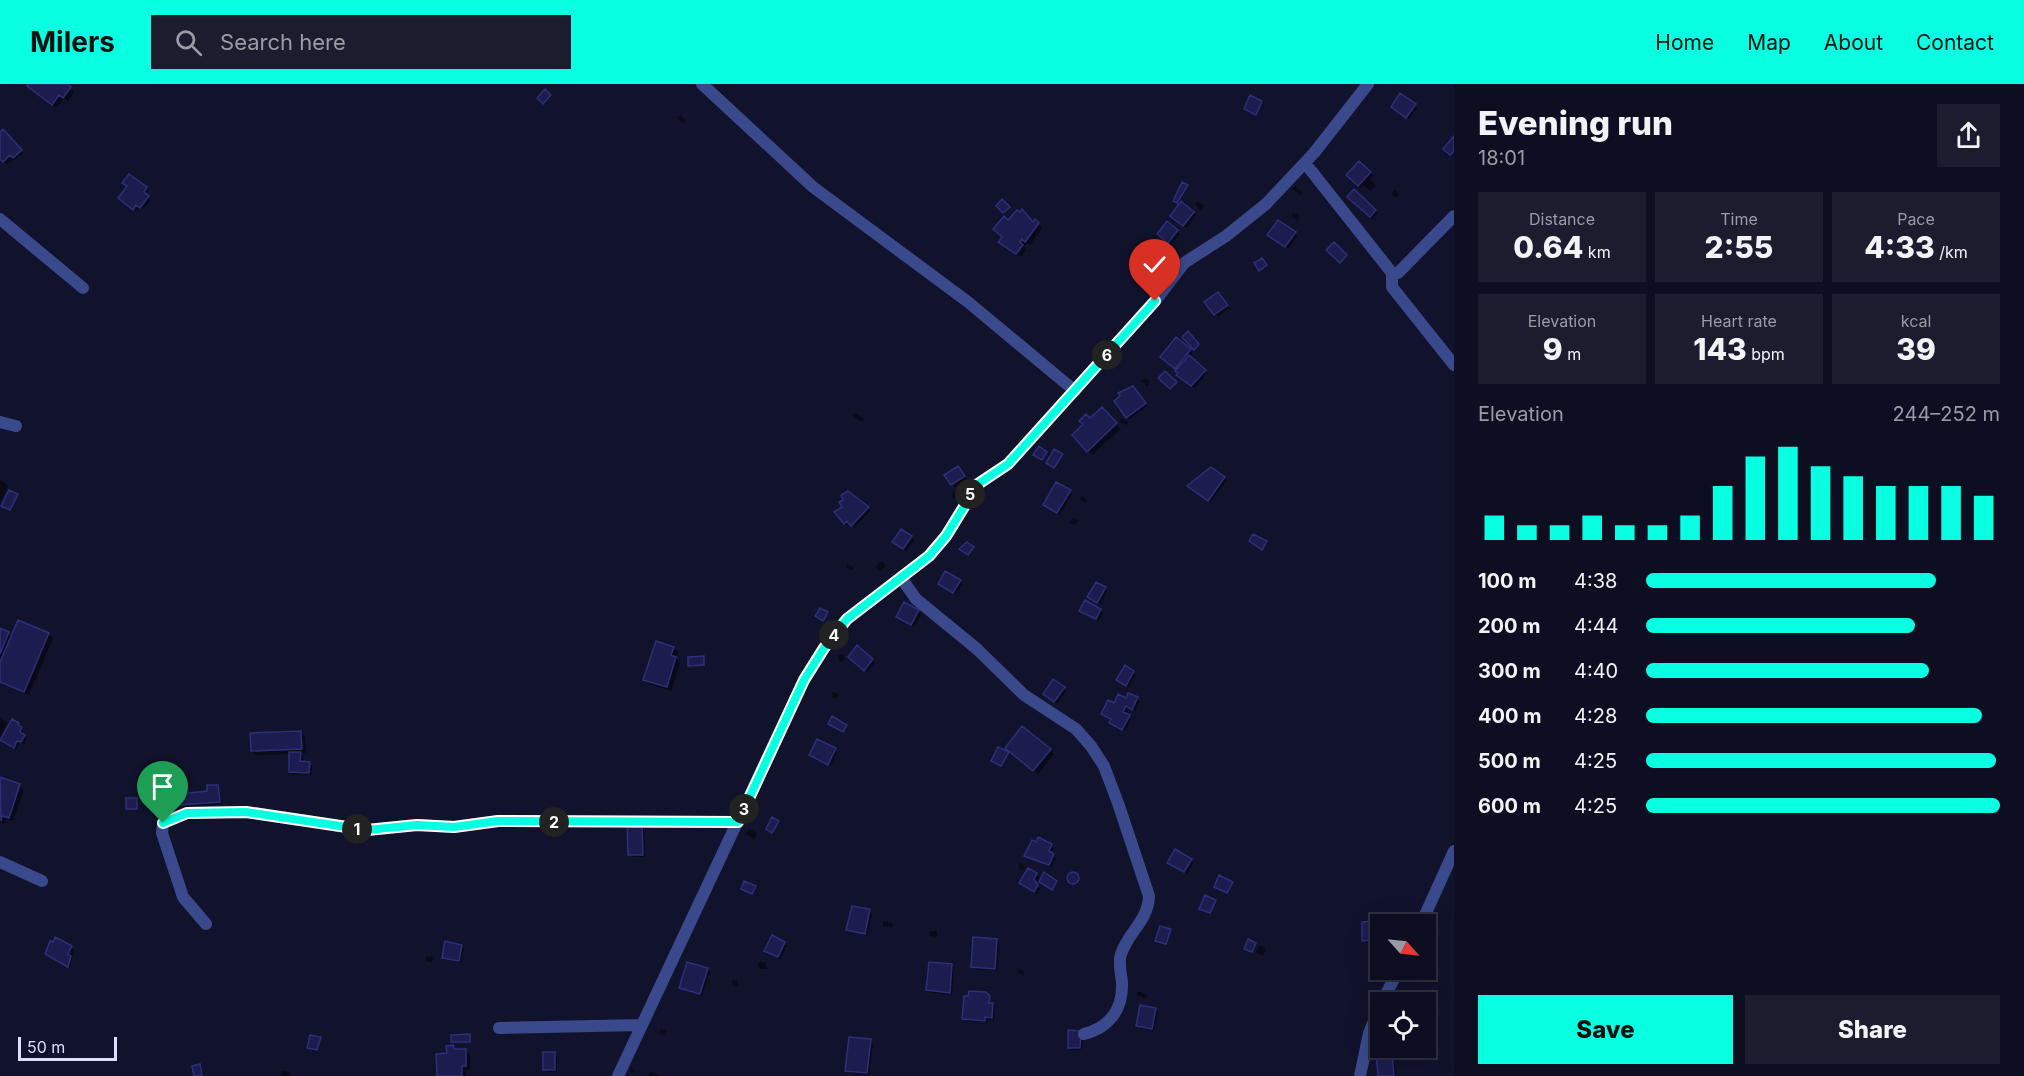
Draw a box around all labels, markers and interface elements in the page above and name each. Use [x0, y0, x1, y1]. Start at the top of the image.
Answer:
search box [151, 15, 571, 69]
text: Milers [30, 25, 115, 59]
icon: search [172, 26, 205, 59]
text: Search here [220, 29, 346, 55]
text: Home [1655, 30, 1714, 55]
text: Map [1747, 30, 1791, 55]
text: About [1824, 30, 1883, 55]
text: Contact [1916, 30, 1994, 55]
text: Evening run [1478, 103, 1673, 143]
button: share [1937, 104, 2000, 167]
text: 18:01 [1478, 146, 1525, 170]
text: Distance [1529, 209, 1595, 229]
text: Time [1720, 209, 1758, 229]
text: Pace [1897, 209, 1935, 229]
text: 0.64 [1513, 229, 1583, 265]
text: 2:55 [1705, 229, 1773, 265]
text: 4:33 [1864, 229, 1935, 265]
pin [1129, 239, 1180, 301]
text: km [1583, 242, 1611, 262]
text: /km [1935, 242, 1968, 262]
icon: check [1138, 248, 1171, 281]
text: Elevation [1528, 311, 1596, 331]
text: Heart rate [1701, 311, 1777, 331]
text: kcal [1901, 311, 1931, 331]
text: 9 [1543, 331, 1563, 367]
text: 143 [1693, 331, 1747, 367]
text: 39 [1896, 331, 1936, 367]
pin: 6 [1092, 340, 1122, 370]
text: m [1563, 344, 1581, 364]
text: bpm [1747, 344, 1785, 364]
text: 6 [1102, 345, 1112, 365]
text: Elevation [1478, 402, 1564, 426]
text: 244–252 m [1893, 402, 2000, 426]
pin: 5 [955, 479, 985, 509]
text: 5 [965, 484, 975, 504]
text: 100 m [1478, 569, 1537, 593]
text: 4:38 [1574, 569, 1617, 593]
text: 200 m [1478, 614, 1541, 638]
text: 4:44 [1574, 614, 1619, 638]
pin: 4 [819, 620, 849, 650]
text: 4 [829, 625, 839, 645]
text: 300 m [1478, 659, 1541, 683]
text: 4:40 [1574, 659, 1618, 683]
text: 400 m [1478, 704, 1542, 728]
text: 4:28 [1574, 704, 1617, 728]
text: 500 m [1478, 749, 1541, 773]
text: 4:25 [1574, 749, 1617, 773]
pin [137, 761, 188, 823]
icon: arrive [146, 770, 179, 803]
pin: 3 [729, 794, 759, 824]
text: 600 m [1478, 794, 1541, 818]
text: 4:25 [1574, 794, 1617, 818]
text: 3 [739, 799, 749, 819]
pin: 2 [539, 807, 569, 837]
text: 2 [549, 812, 559, 832]
pin: 1 [342, 814, 372, 844]
text: 1 [354, 819, 360, 839]
north arrow [1370, 914, 1436, 980]
map controls [1370, 914, 1436, 1058]
button: locate [1370, 992, 1436, 1058]
button: Save [1478, 995, 1733, 1064]
button: Share [1745, 995, 2000, 1064]
scale bar [18, 1034, 117, 1062]
text: 50 m [27, 1037, 65, 1057]

